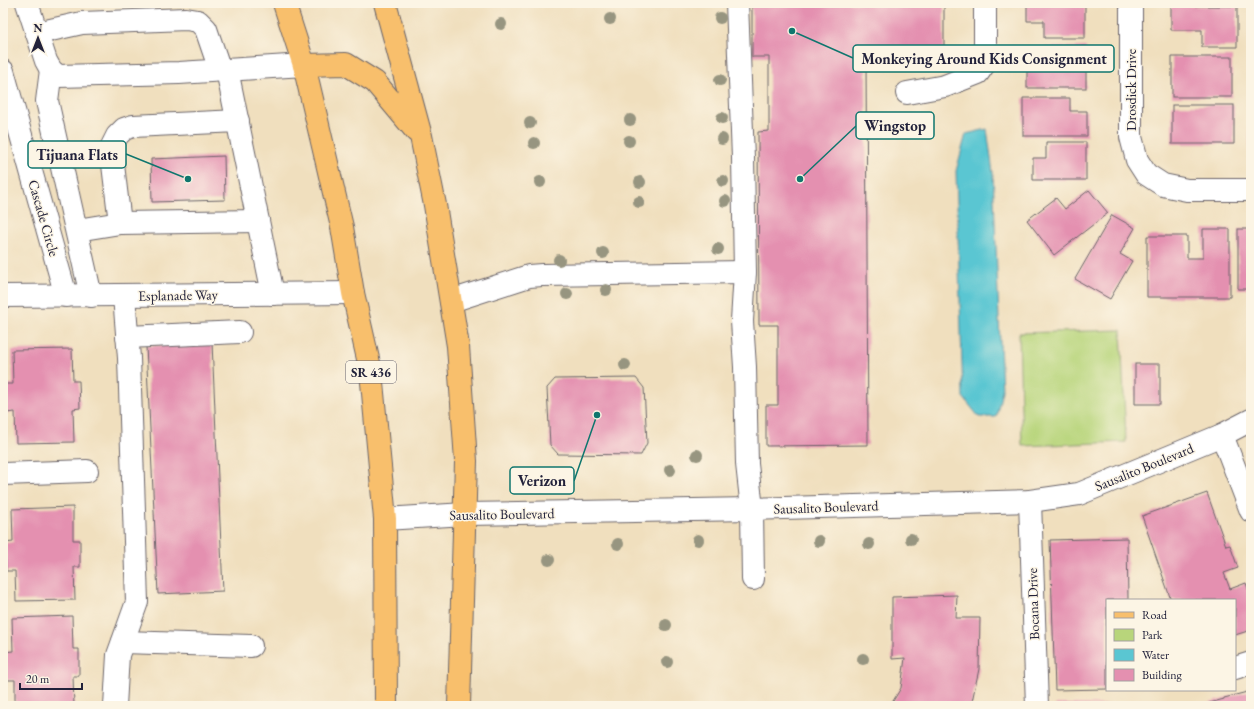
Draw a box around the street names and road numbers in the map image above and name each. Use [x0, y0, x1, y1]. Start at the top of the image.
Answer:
street label: Drosdick Drive [1122, 48, 1140, 131]
street label: Cascade Circle [24, 178, 64, 259]
street label: Esplanade Way [138, 285, 219, 305]
road number: SR 436 [346, 361, 396, 383]
street label: Sausalito Boulevard [1092, 439, 1197, 495]
street label: Sausalito Boulevard [773, 496, 880, 518]
street label: Sausalito Boulevard [449, 504, 556, 524]
street label: Bocana Drive [1023, 567, 1043, 640]

